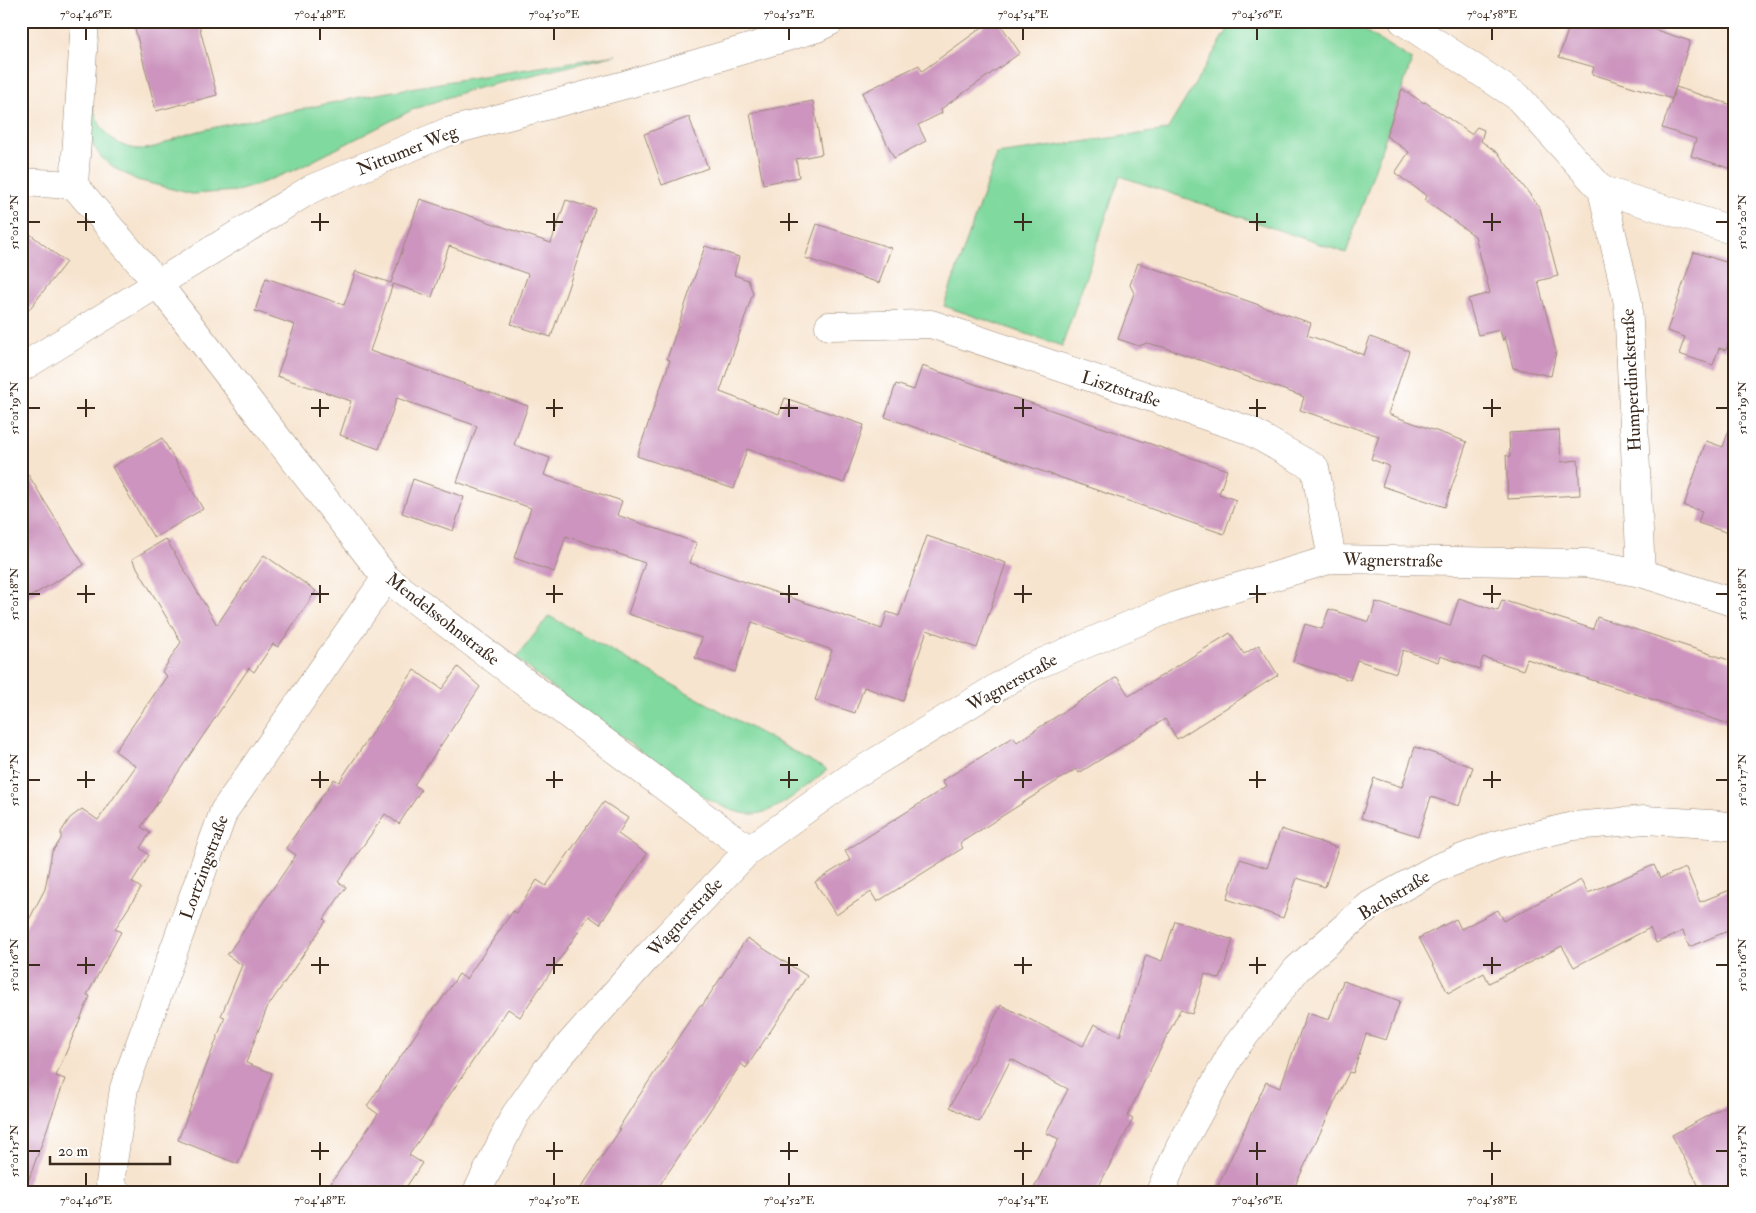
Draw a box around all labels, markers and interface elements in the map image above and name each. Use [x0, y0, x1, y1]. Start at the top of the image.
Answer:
text: 7°04'46"E [60, 7, 112, 22]
text: 7°04'48"E [294, 7, 346, 22]
text: 7°04'50"E [529, 7, 580, 22]
text: 7°04'52"E [764, 7, 815, 22]
text: 7°04'54"E [998, 7, 1049, 22]
text: 7°04'56"E [1232, 7, 1283, 22]
text: 7°04'58"E [1467, 7, 1517, 22]
street label: Nittumer Weg [353, 119, 462, 181]
text: 51°01'20"N [7, 194, 22, 250]
text: 51°01'20"N [1735, 194, 1750, 250]
street label: Humperdinckstraße [1616, 308, 1647, 452]
street label: Lisztstraße [1078, 366, 1164, 413]
text: 51°01'19"N [7, 381, 22, 435]
text: 51°01'19"N [1735, 381, 1750, 435]
street label: Wagnerstraße [1342, 548, 1444, 573]
text: 51°01'18"N [7, 567, 22, 621]
text: 51°01'18"N [1735, 567, 1750, 621]
street label: Mendelssohnstraße [381, 568, 504, 671]
street label: Wagnerstraße [962, 648, 1062, 717]
text: 51°01'17"N [7, 753, 22, 807]
text: 51°01'17"N [1735, 753, 1750, 807]
street label: Lortzingstraße [175, 811, 234, 922]
street label: Bachstraße [1354, 865, 1435, 926]
street label: Wagnerstraße [642, 873, 728, 962]
text: 51°01'16"N [7, 938, 22, 992]
text: 51°01'16"N [1735, 938, 1750, 992]
text: 51°01'15"N [7, 1124, 22, 1177]
text: 51°01'15"N [1735, 1124, 1750, 1177]
scale bar [50, 1133, 170, 1165]
text: 20 m [58, 1142, 88, 1161]
text: 7°04'46"E [60, 1193, 112, 1208]
text: 7°04'48"E [294, 1193, 346, 1208]
text: 7°04'50"E [529, 1193, 580, 1208]
text: 7°04'52"E [764, 1193, 815, 1208]
text: 7°04'54"E [998, 1193, 1049, 1208]
text: 7°04'56"E [1232, 1193, 1283, 1208]
text: 7°04'58"E [1467, 1193, 1517, 1208]

